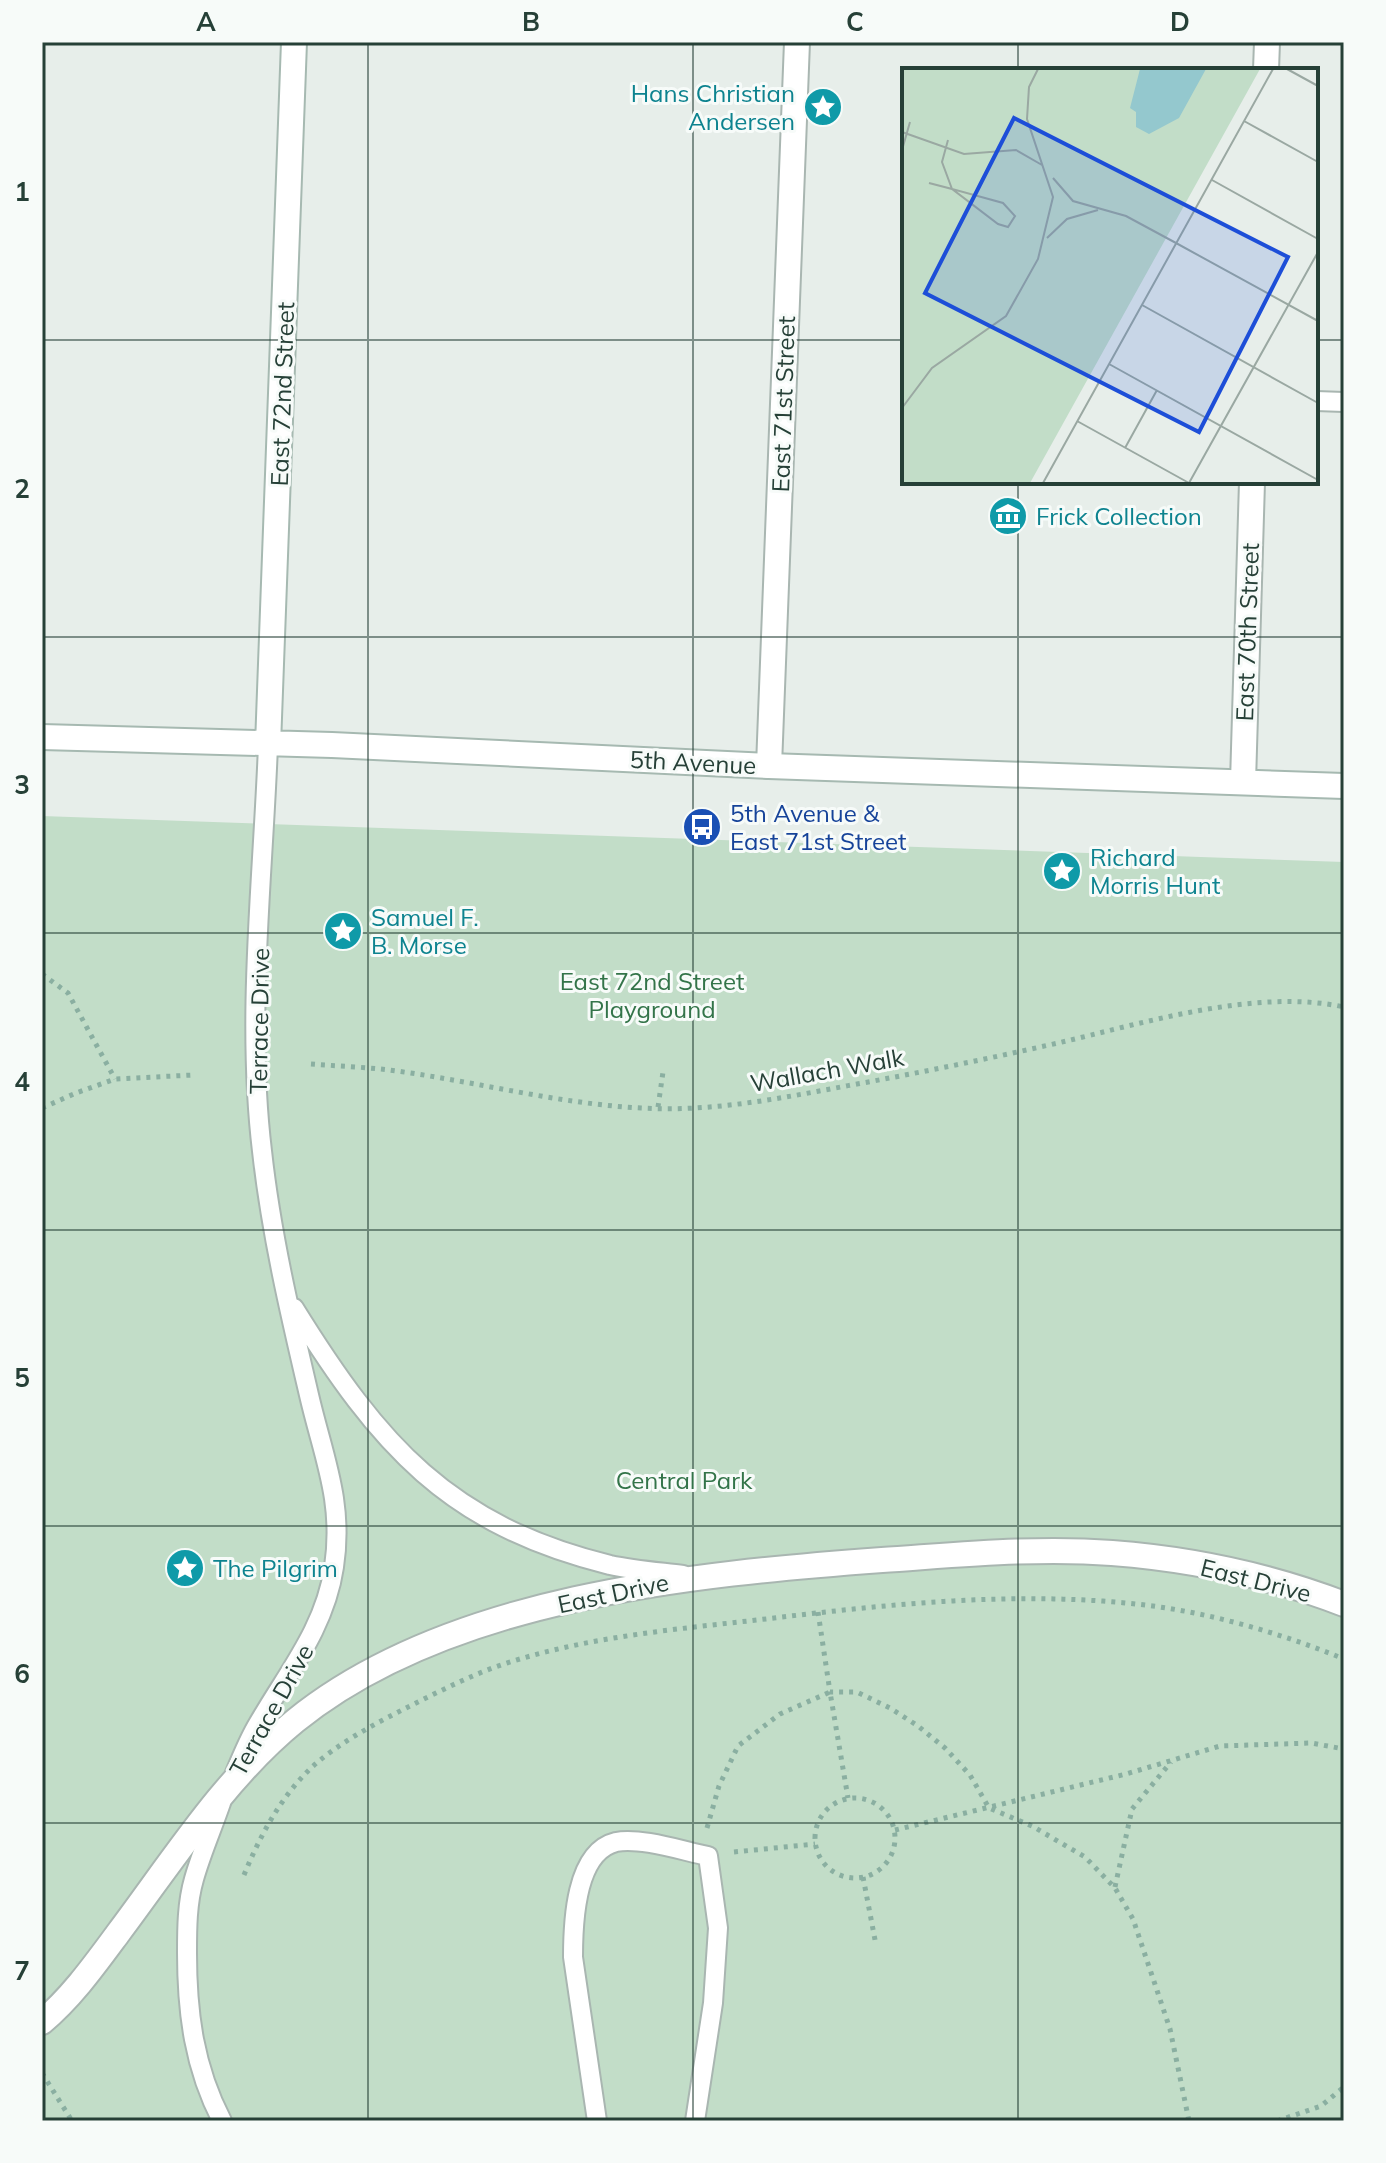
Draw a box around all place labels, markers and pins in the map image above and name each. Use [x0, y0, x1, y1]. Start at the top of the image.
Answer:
place label: Hans Christian Andersen [631, 78, 795, 136]
place icon: Hans Christian Andersen [802, 86, 844, 128]
museum icon: Frick Collection [987, 495, 1029, 537]
place label: Frick Collection [1036, 501, 1202, 531]
place label: 5th Avenue & East 71st Street [730, 798, 906, 856]
bus stop icon: 5th Avenue & East 71st Street [681, 806, 723, 848]
place label: Richard Morris Hunt [1090, 842, 1220, 900]
place icon: Richard Morris Hunt [1041, 850, 1083, 892]
place label: Samuel F. B. Morse [371, 902, 479, 960]
place icon: Samuel F. B. Morse [322, 910, 364, 952]
place icon: The Pilgrim [164, 1547, 206, 1589]
place label: The Pilgrim [213, 1553, 338, 1583]

